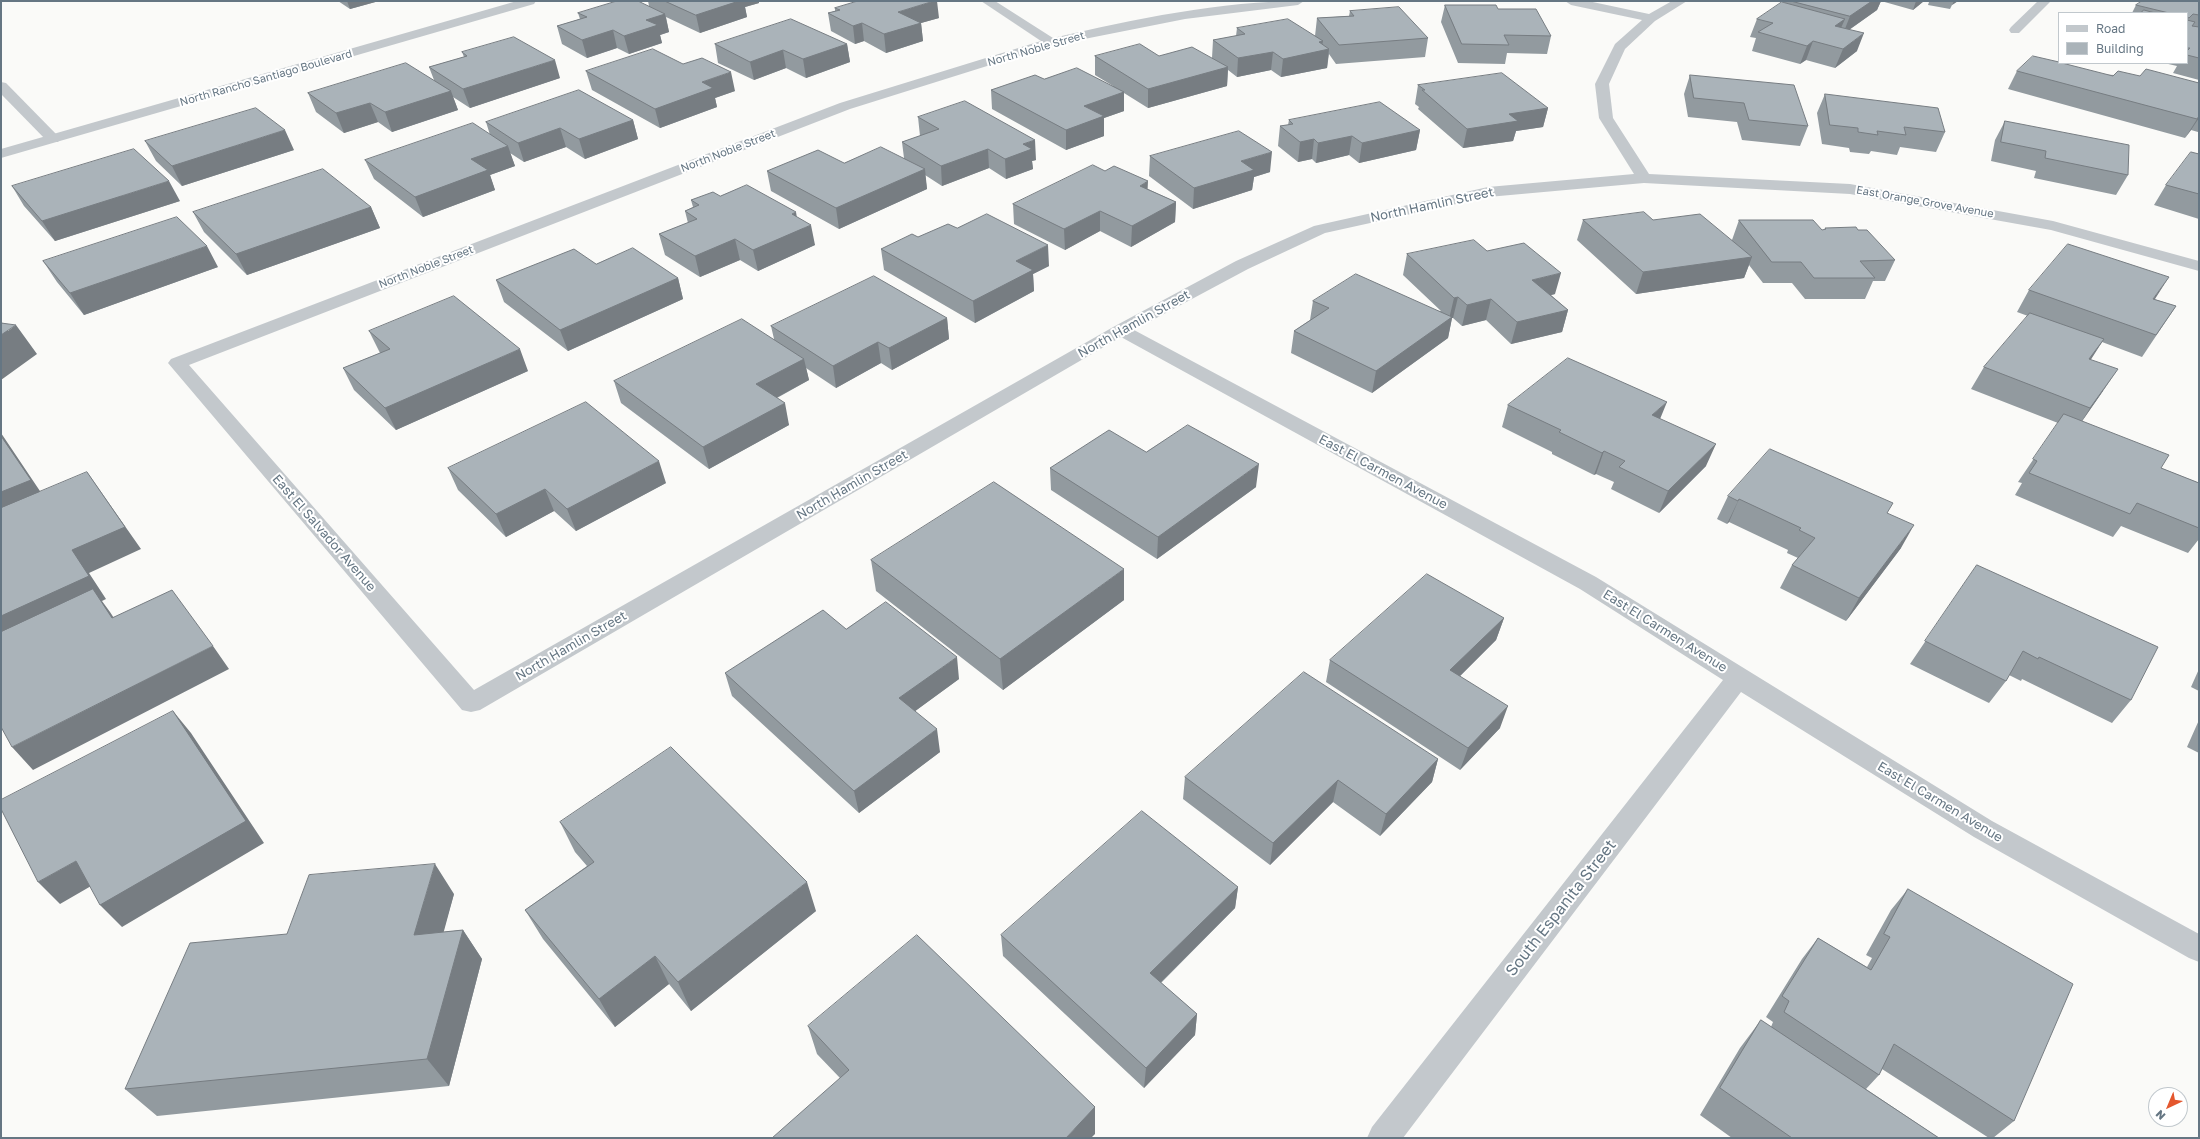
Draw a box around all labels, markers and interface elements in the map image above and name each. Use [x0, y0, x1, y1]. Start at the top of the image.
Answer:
legend [2058, 12, 2188, 64]
text: Road [2096, 21, 2125, 36]
street label: North Noble Street [986, 29, 1086, 69]
text: Building [2096, 41, 2144, 56]
street label: North Rancho Santiago Boulevard [178, 47, 354, 109]
street label: North Noble Street [679, 127, 777, 175]
street label: East Orange Grove Avenue [1855, 183, 1995, 221]
street label: North Hamlin Street [1369, 184, 1495, 226]
street label: North Noble Street [377, 243, 475, 291]
street label: North Hamlin Street [1075, 287, 1193, 361]
street label: East El Carmen Avenue [1316, 431, 1450, 513]
street label: North Hamlin Street [794, 447, 910, 523]
street label: East El Salvador Avenue [269, 471, 379, 595]
street label: East El Carmen Avenue [1600, 586, 1730, 676]
street label: North Hamlin Street [513, 608, 629, 684]
street label: East El Carmen Avenue [1875, 758, 2005, 846]
street label: South Espanita Street [1502, 836, 1620, 980]
north arrow [2148, 1087, 2188, 1127]
text: N [2152, 1108, 2168, 1123]

